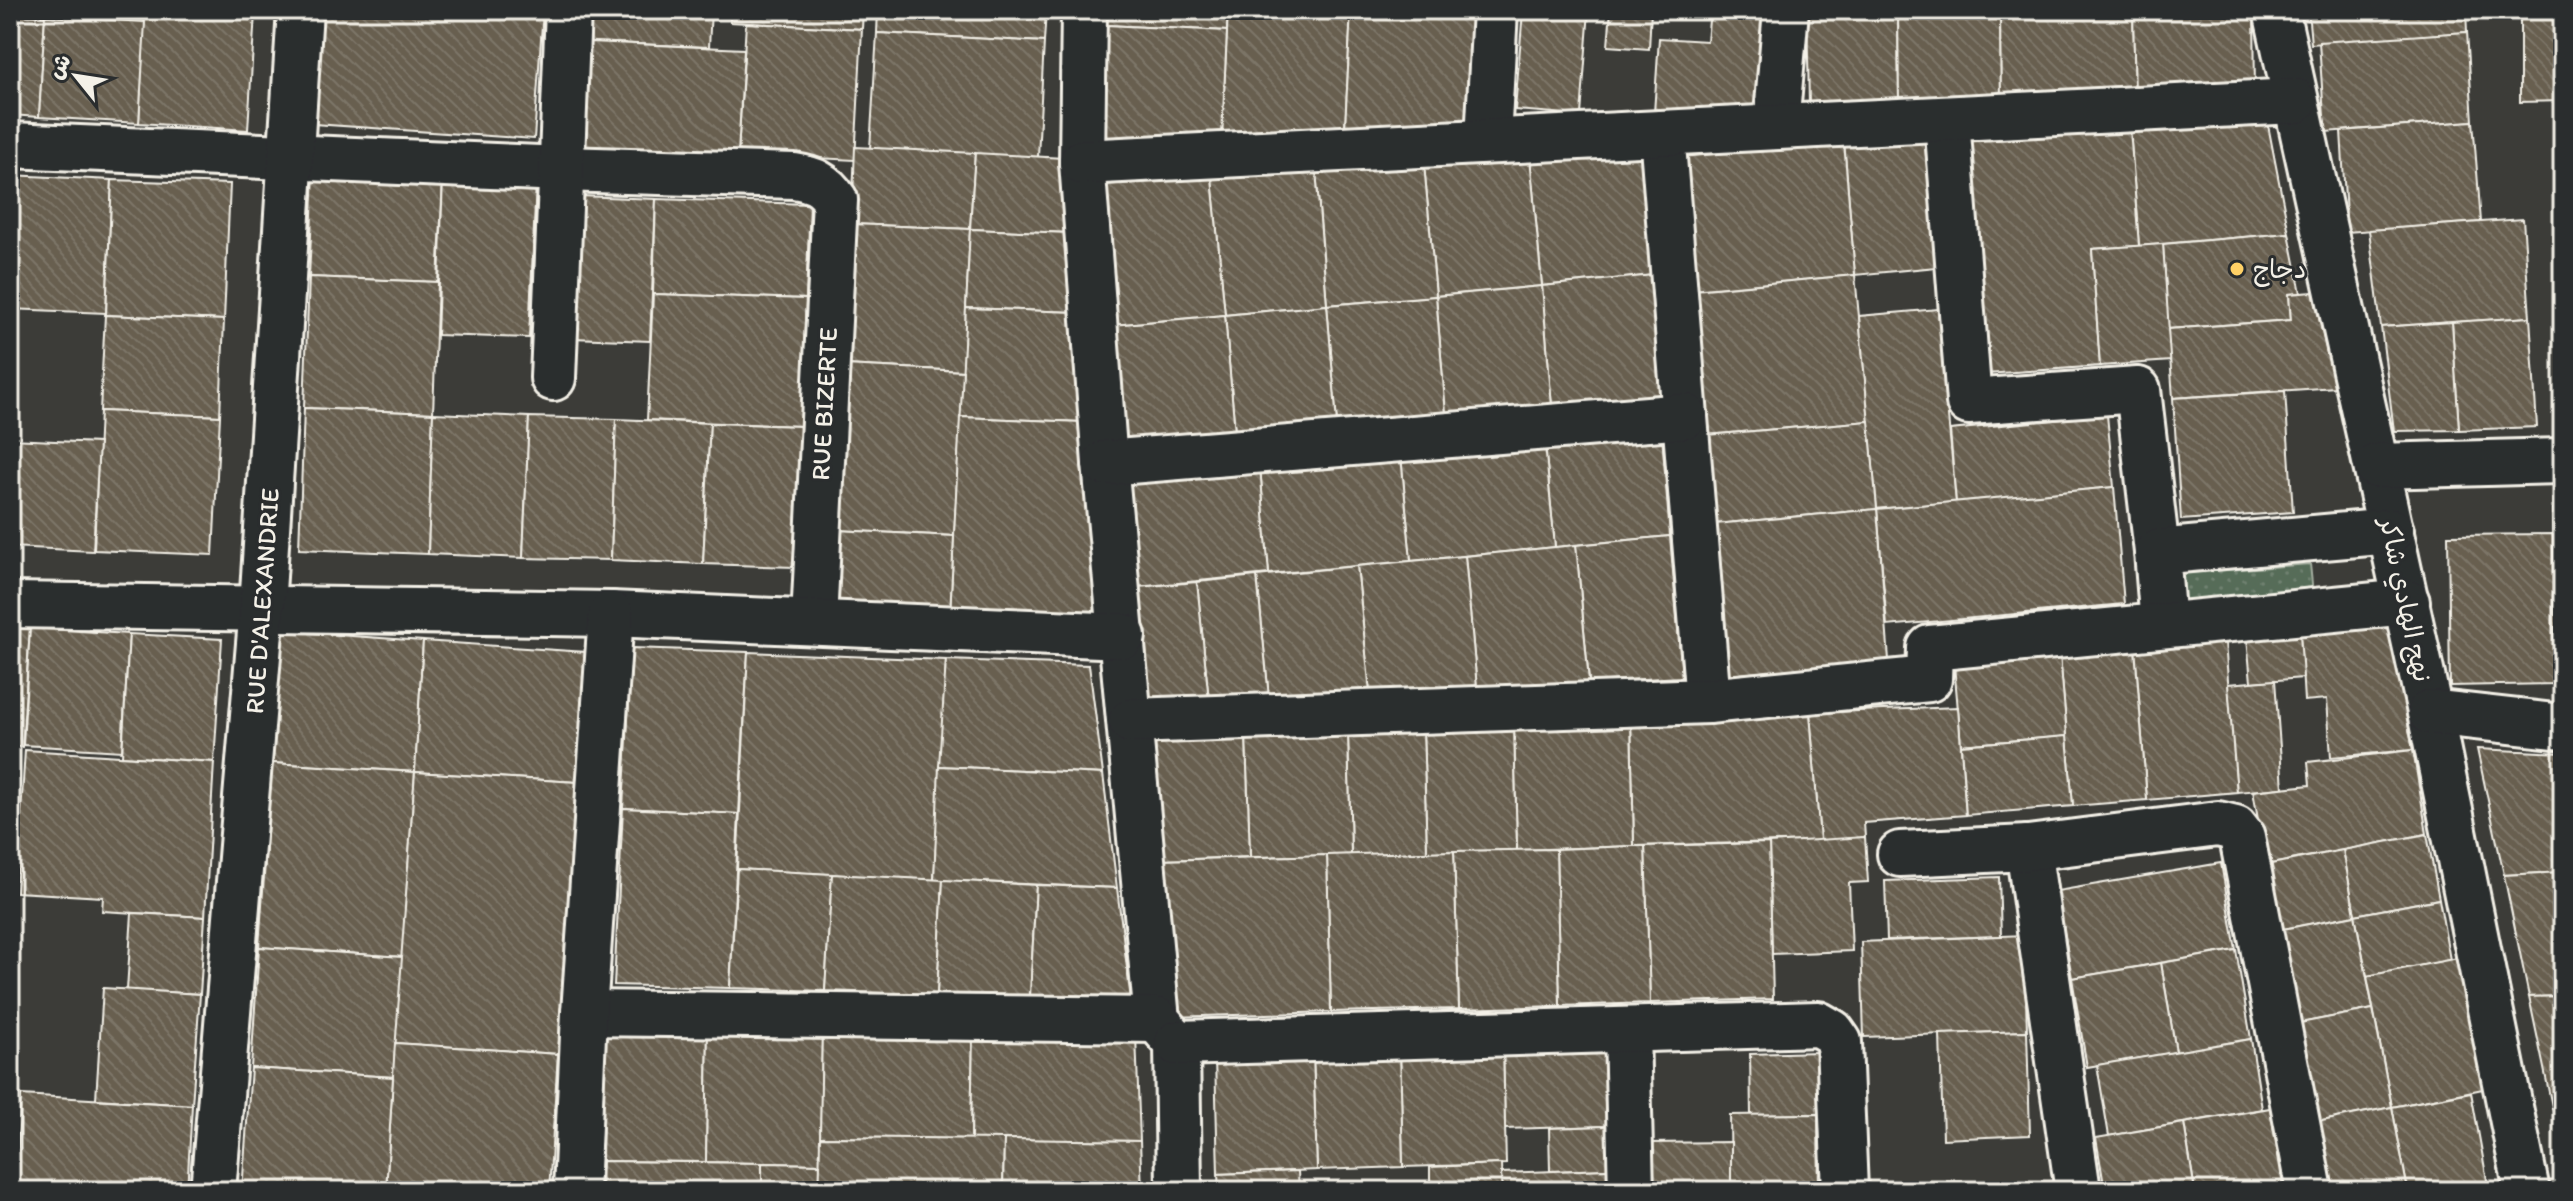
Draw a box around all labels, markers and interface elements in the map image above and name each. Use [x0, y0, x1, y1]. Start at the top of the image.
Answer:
north arrow [36, 36, 116, 116]
text: ش [41, 49, 77, 83]
place label: دجاج [2253, 253, 2306, 287]
marker: دجاج [2228, 260, 2246, 278]
street label: RUE BIZERTE [804, 327, 844, 481]
street label: RUE D'ALEXANDRIE [238, 487, 286, 715]
street label: نهج الهادي شاكر [2370, 513, 2439, 686]

